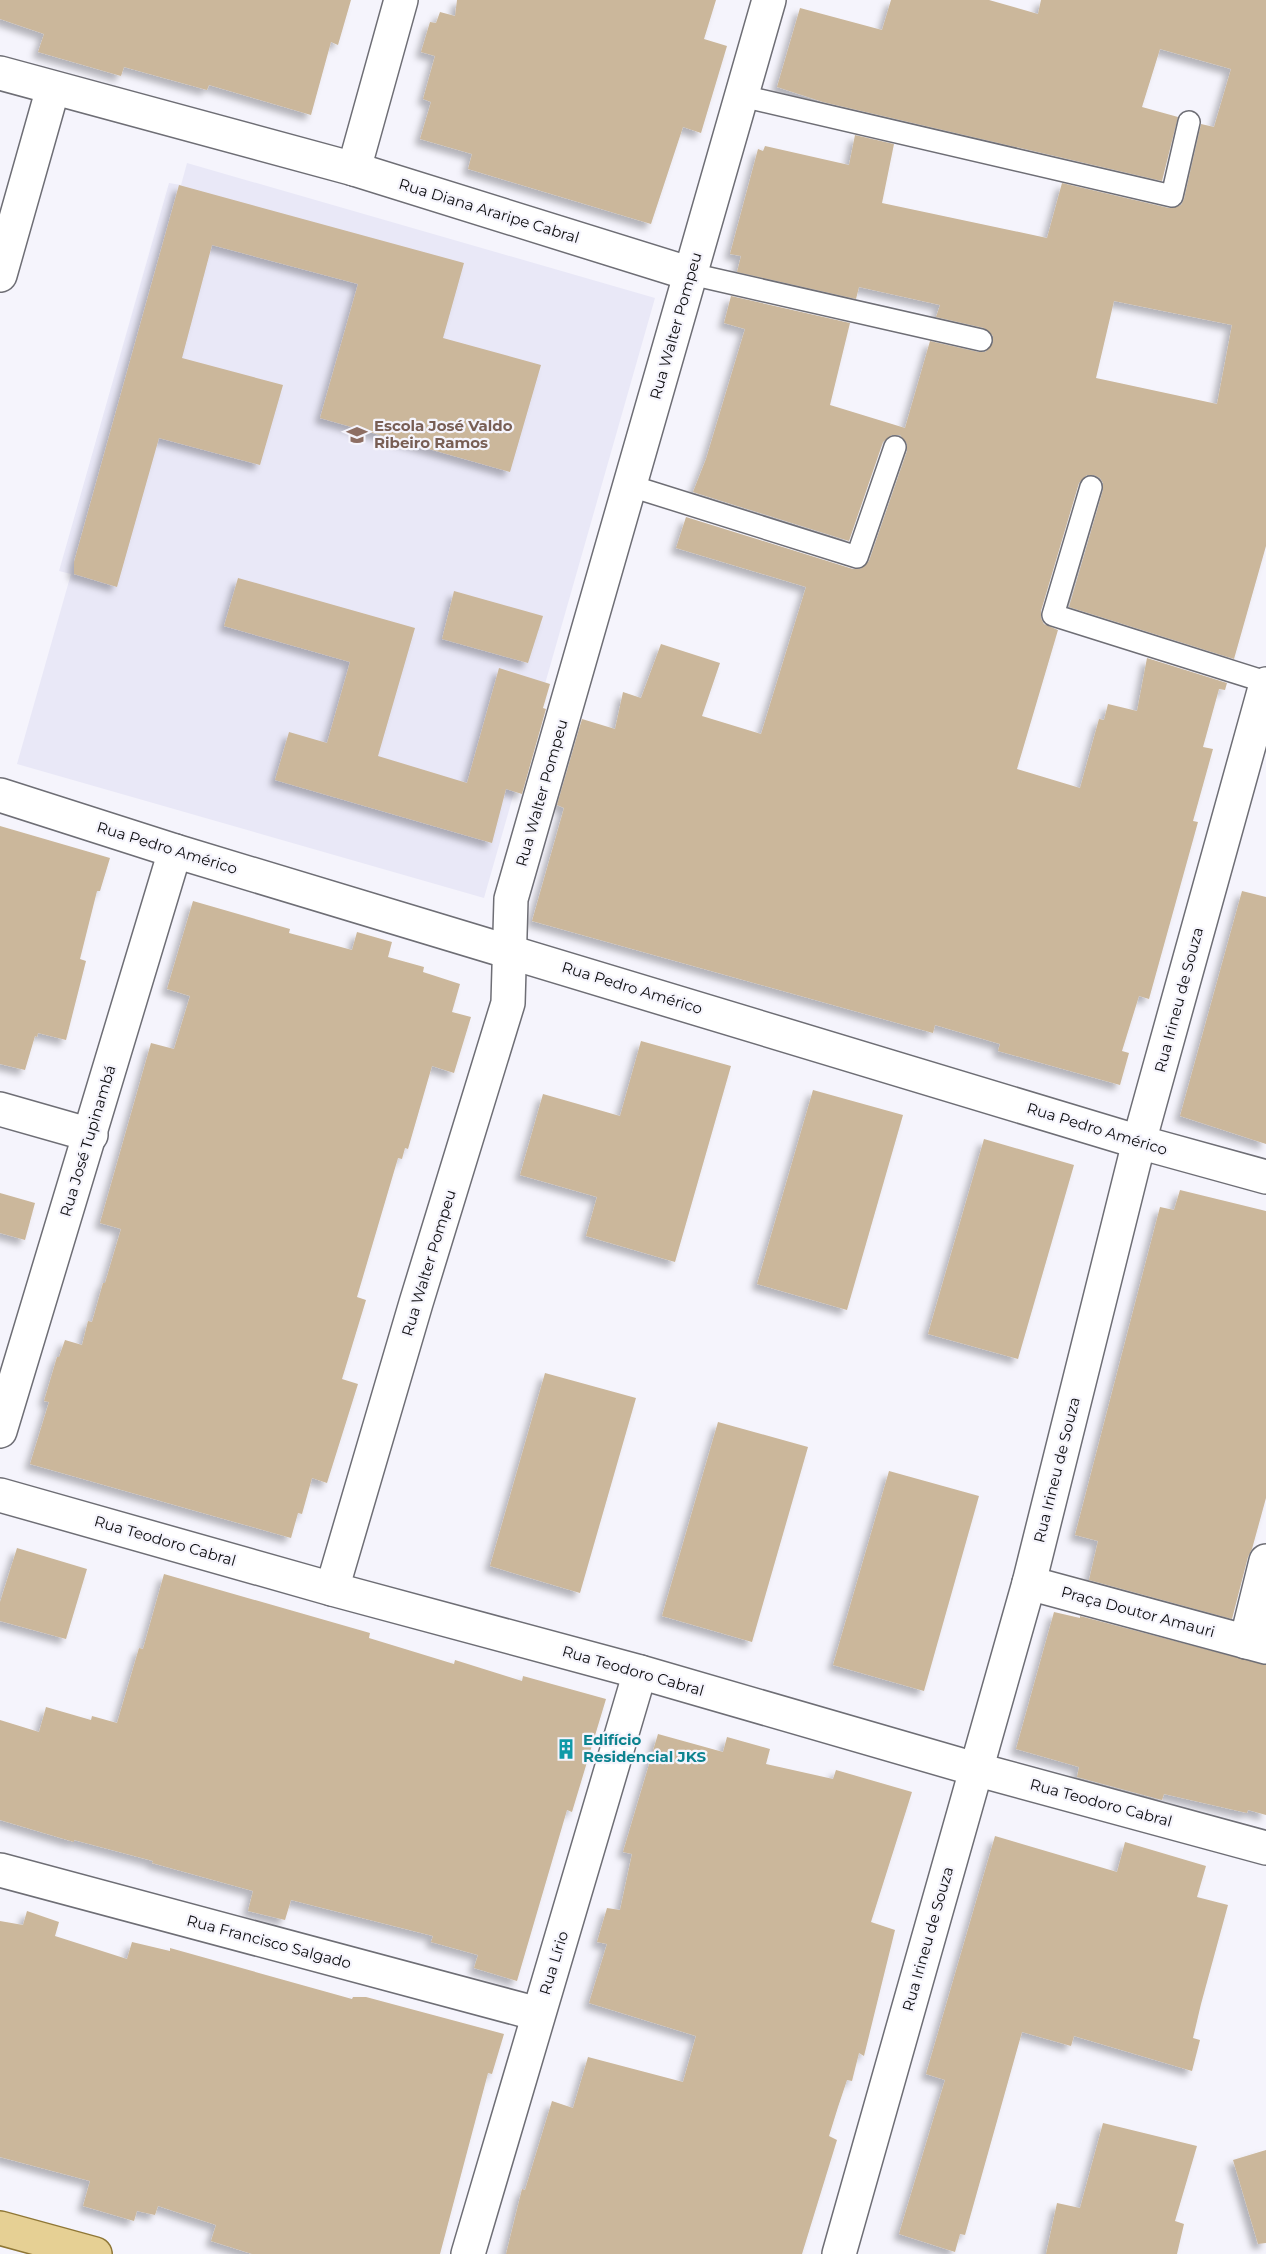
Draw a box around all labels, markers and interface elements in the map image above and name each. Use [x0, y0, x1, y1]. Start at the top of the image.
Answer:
street label: Rua Diana Araripe Cabral [397, 174, 582, 247]
street label: Rua Walter Pompeu [645, 250, 706, 402]
place label: Escola José Valdo Ribeiro Ramos [374, 416, 513, 452]
school or university icon: Escola José Valdo Ribeiro Ramos [345, 423, 369, 447]
street label: Rua Walter Pompeu [511, 717, 572, 869]
street label: Rua Pedro Américo [95, 817, 240, 878]
street label: Rua Irineu de Souza [1150, 925, 1207, 1075]
street label: Rua Pedro Américo [560, 957, 705, 1018]
street label: Rua José Tupinambá [55, 1063, 120, 1219]
street label: Rua Pedro Américo [1025, 1098, 1170, 1159]
street label: Rua Walter Pompeu [397, 1187, 460, 1338]
street label: Rua Irineu de Souza [1029, 1395, 1084, 1545]
street label: Rua Teodoro Cabral [92, 1511, 238, 1570]
street label: Praça Doutor Amauri [1059, 1582, 1217, 1641]
street label: Rua Teodoro Cabral [560, 1641, 706, 1700]
place label: Edifício Residencial JKS [583, 1730, 707, 1766]
building icon: Edifício Residencial JKS [554, 1737, 578, 1761]
street label: Rua Teodoro Cabral [1028, 1774, 1174, 1831]
street label: Rua Irineu de Souza [898, 1864, 957, 2013]
street label: Rua Francisco Salgado [185, 1910, 353, 1973]
street label: Rua Lírio [535, 1929, 572, 1997]

